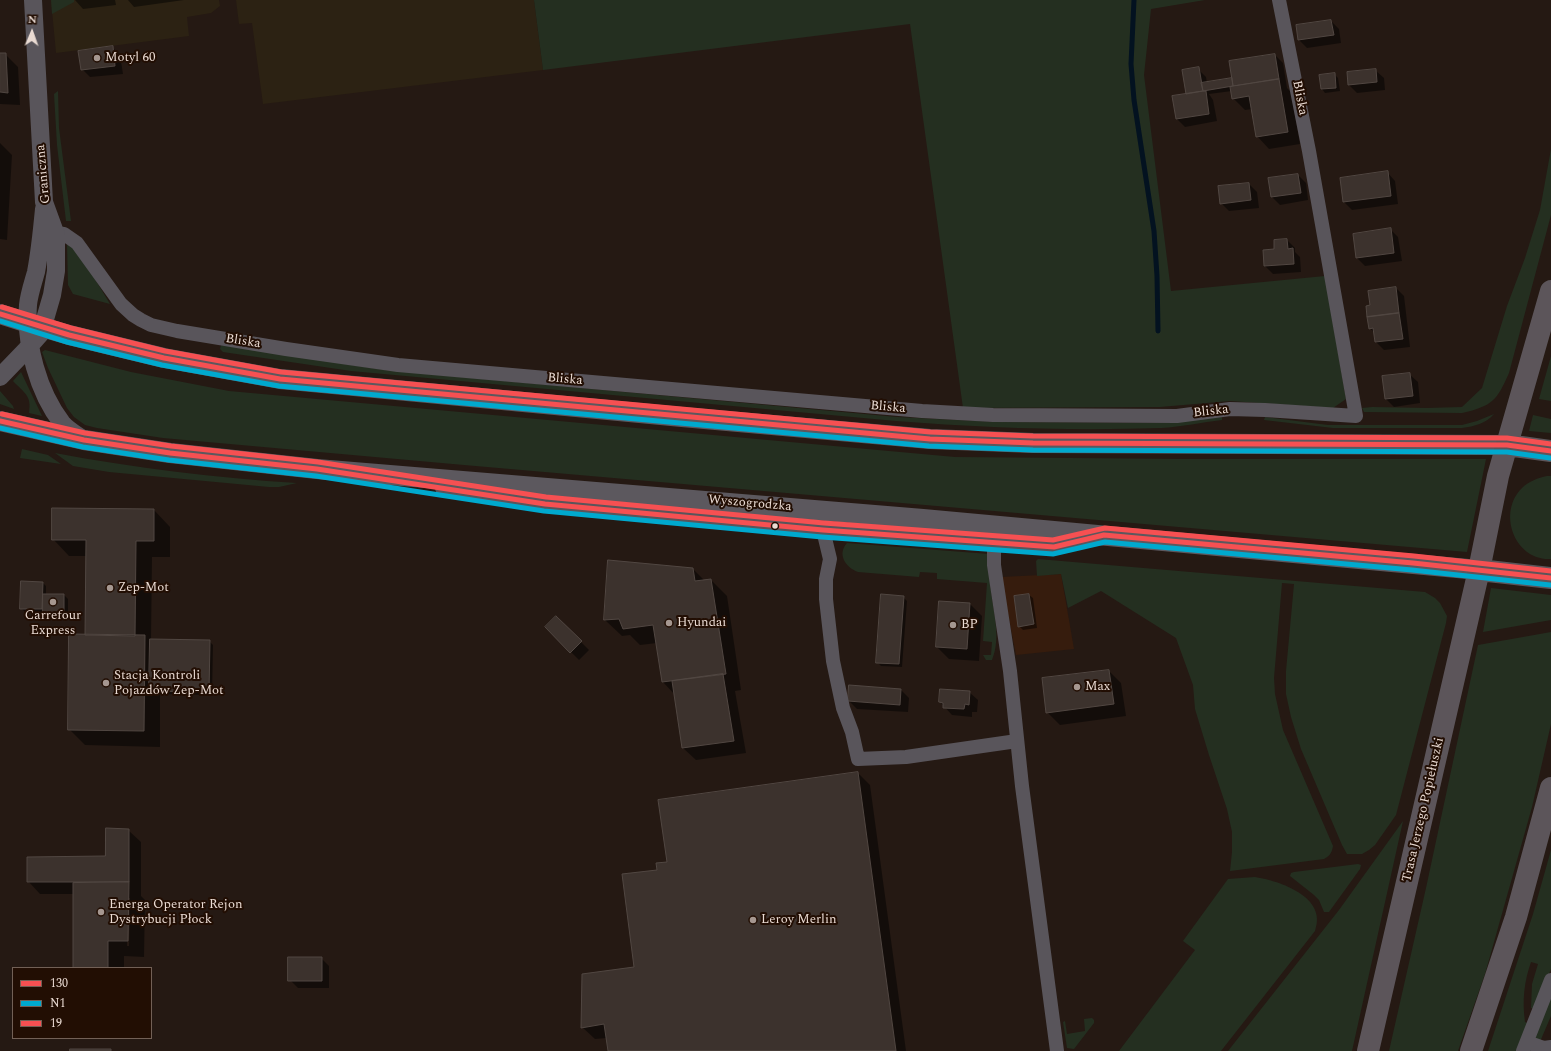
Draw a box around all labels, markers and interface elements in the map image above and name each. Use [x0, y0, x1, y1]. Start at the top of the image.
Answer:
text: N [28, 11, 37, 28]
north arrow [12, 12, 52, 52]
place label: Motyl 60 [105, 50, 155, 66]
marker: Motyl 60 [92, 53, 102, 63]
street label: Bliska [1288, 79, 1310, 117]
street label: Graniczna [34, 144, 54, 204]
street label: Bliska [224, 332, 262, 352]
street label: Bliska [547, 371, 583, 389]
street label: Bliska [870, 399, 906, 417]
street label: Bliska [1193, 402, 1229, 422]
street label: Wyszogrodzka [708, 493, 792, 515]
unlabelled marker [770, 521, 780, 531]
place label: Zep-Mot [118, 580, 169, 596]
marker: Zep-Mot [105, 583, 115, 593]
marker: Carrefour Express [48, 597, 58, 607]
place label: Carrefour Express [25, 608, 81, 639]
place label: Hyundai [677, 615, 726, 631]
place label: BP [961, 617, 978, 633]
marker: Hyundai [664, 618, 674, 628]
marker: BP [948, 620, 958, 630]
place label: Stacja Kontroli Pojazdów Zep-Mot [114, 668, 224, 699]
marker: Stacja Kontroli Pojazdów Zep-Mot [101, 678, 111, 688]
place label: Max [1085, 679, 1110, 695]
marker: Max [1072, 682, 1082, 692]
street label: Trasa Jerzego Popiełuszki [1400, 736, 1448, 884]
place label: Energa Operator Rejon Dystrybucji Płock [109, 897, 243, 928]
marker: Energa Operator Rejon Dystrybucji Płock [96, 907, 106, 917]
place label: Leroy Merlin [761, 912, 837, 928]
marker: Leroy Merlin [748, 915, 758, 925]
legend [12, 967, 152, 1039]
text: 130 [50, 974, 68, 993]
text: N1 [50, 994, 66, 1013]
text: 19 [50, 1014, 62, 1033]

